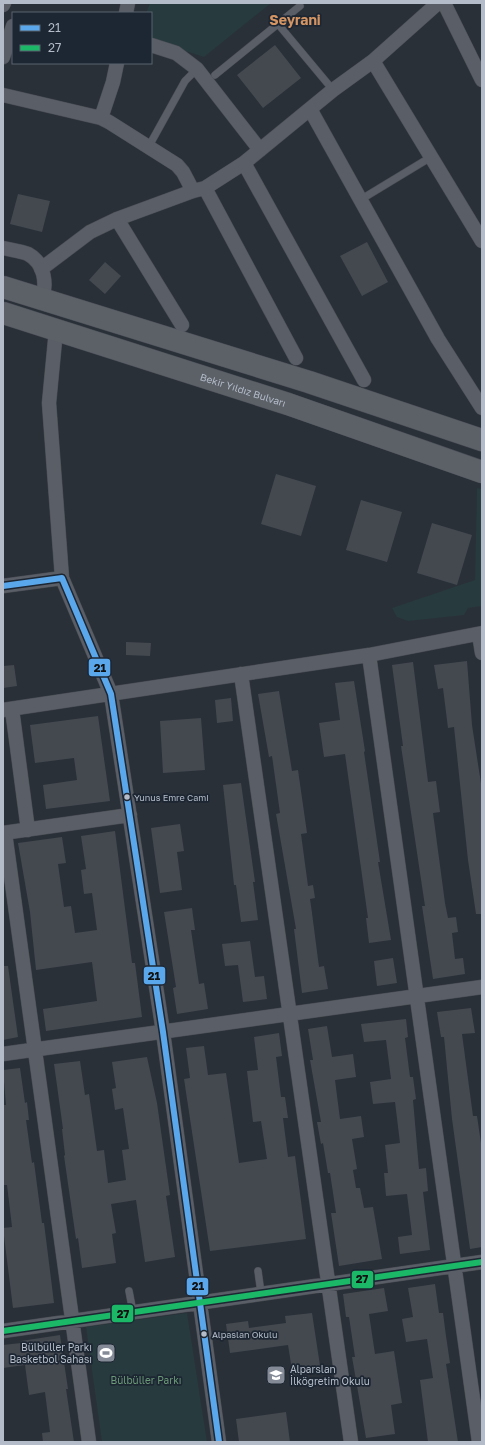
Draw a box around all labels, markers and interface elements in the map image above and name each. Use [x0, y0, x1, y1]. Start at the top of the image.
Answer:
district label: Seyrani [269, 11, 321, 28]
legend [12, 12, 152, 64]
text: 21 [48, 20, 61, 35]
text: 27 [48, 40, 61, 55]
street label: Bekir Yıldız Bulvarı [199, 370, 287, 409]
line badge: 21 [88, 658, 111, 677]
text: 21 [94, 661, 107, 674]
marker: Yunus Emre Cami [122, 792, 132, 802]
place label: Yunus Emre Cami [134, 792, 209, 803]
line badge: 21 [143, 966, 166, 985]
text: 21 [148, 969, 161, 982]
line badge: 27 [351, 1270, 374, 1289]
text: 27 [356, 1272, 368, 1285]
line badge: 21 [186, 1277, 209, 1296]
text: 21 [192, 1279, 205, 1292]
line badge: 27 [111, 1304, 134, 1323]
text: 27 [117, 1307, 129, 1320]
marker: Alpaslan Okulu [199, 1329, 209, 1339]
place label: Alpaslan Okulu [212, 1329, 277, 1340]
place label: Bülbüller Parkı Basketbol Sahası [9, 1341, 92, 1365]
sports icon: Bülbüller Parkı Basketbol Sahası [95, 1342, 117, 1364]
place label: Alparslan İlköğretim Okulu [290, 1363, 370, 1387]
school or university icon: Alparslan İlköğretim Okulu [265, 1364, 287, 1386]
park label: Bülbüller Parkı [111, 1374, 181, 1386]

